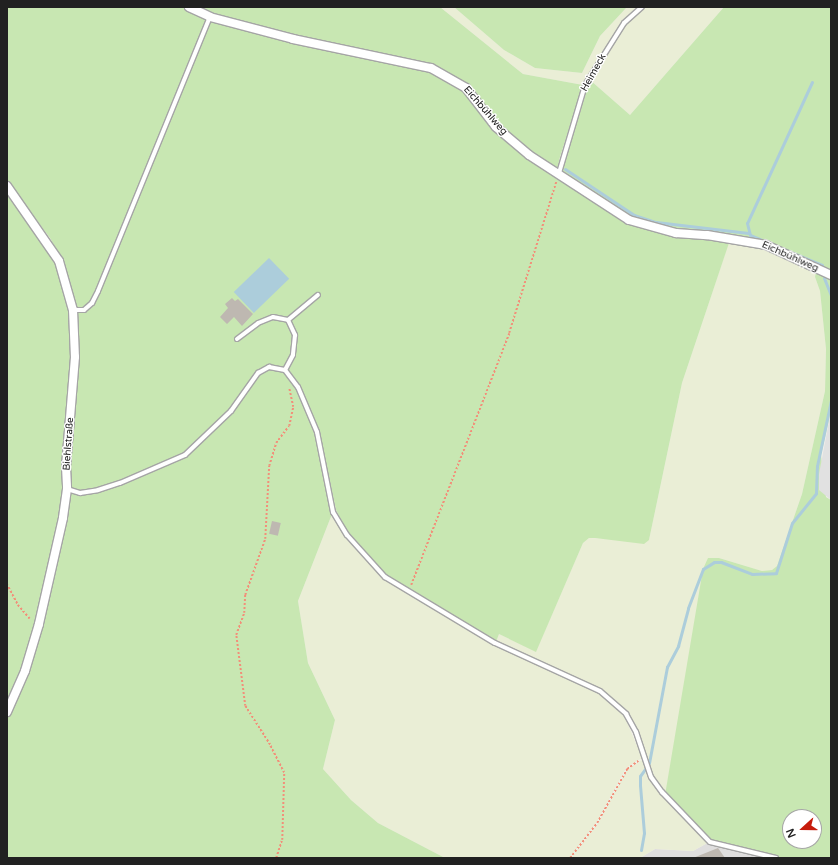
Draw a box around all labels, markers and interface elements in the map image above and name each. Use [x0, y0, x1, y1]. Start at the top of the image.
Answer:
street label: Heimeck [579, 52, 609, 94]
street label: Eichbühlweg [460, 84, 510, 138]
street label: Eichbühlweg [760, 239, 820, 275]
street label: Biehlstraße [61, 417, 77, 471]
north arrow [782, 809, 822, 849]
text: N [784, 827, 799, 840]

